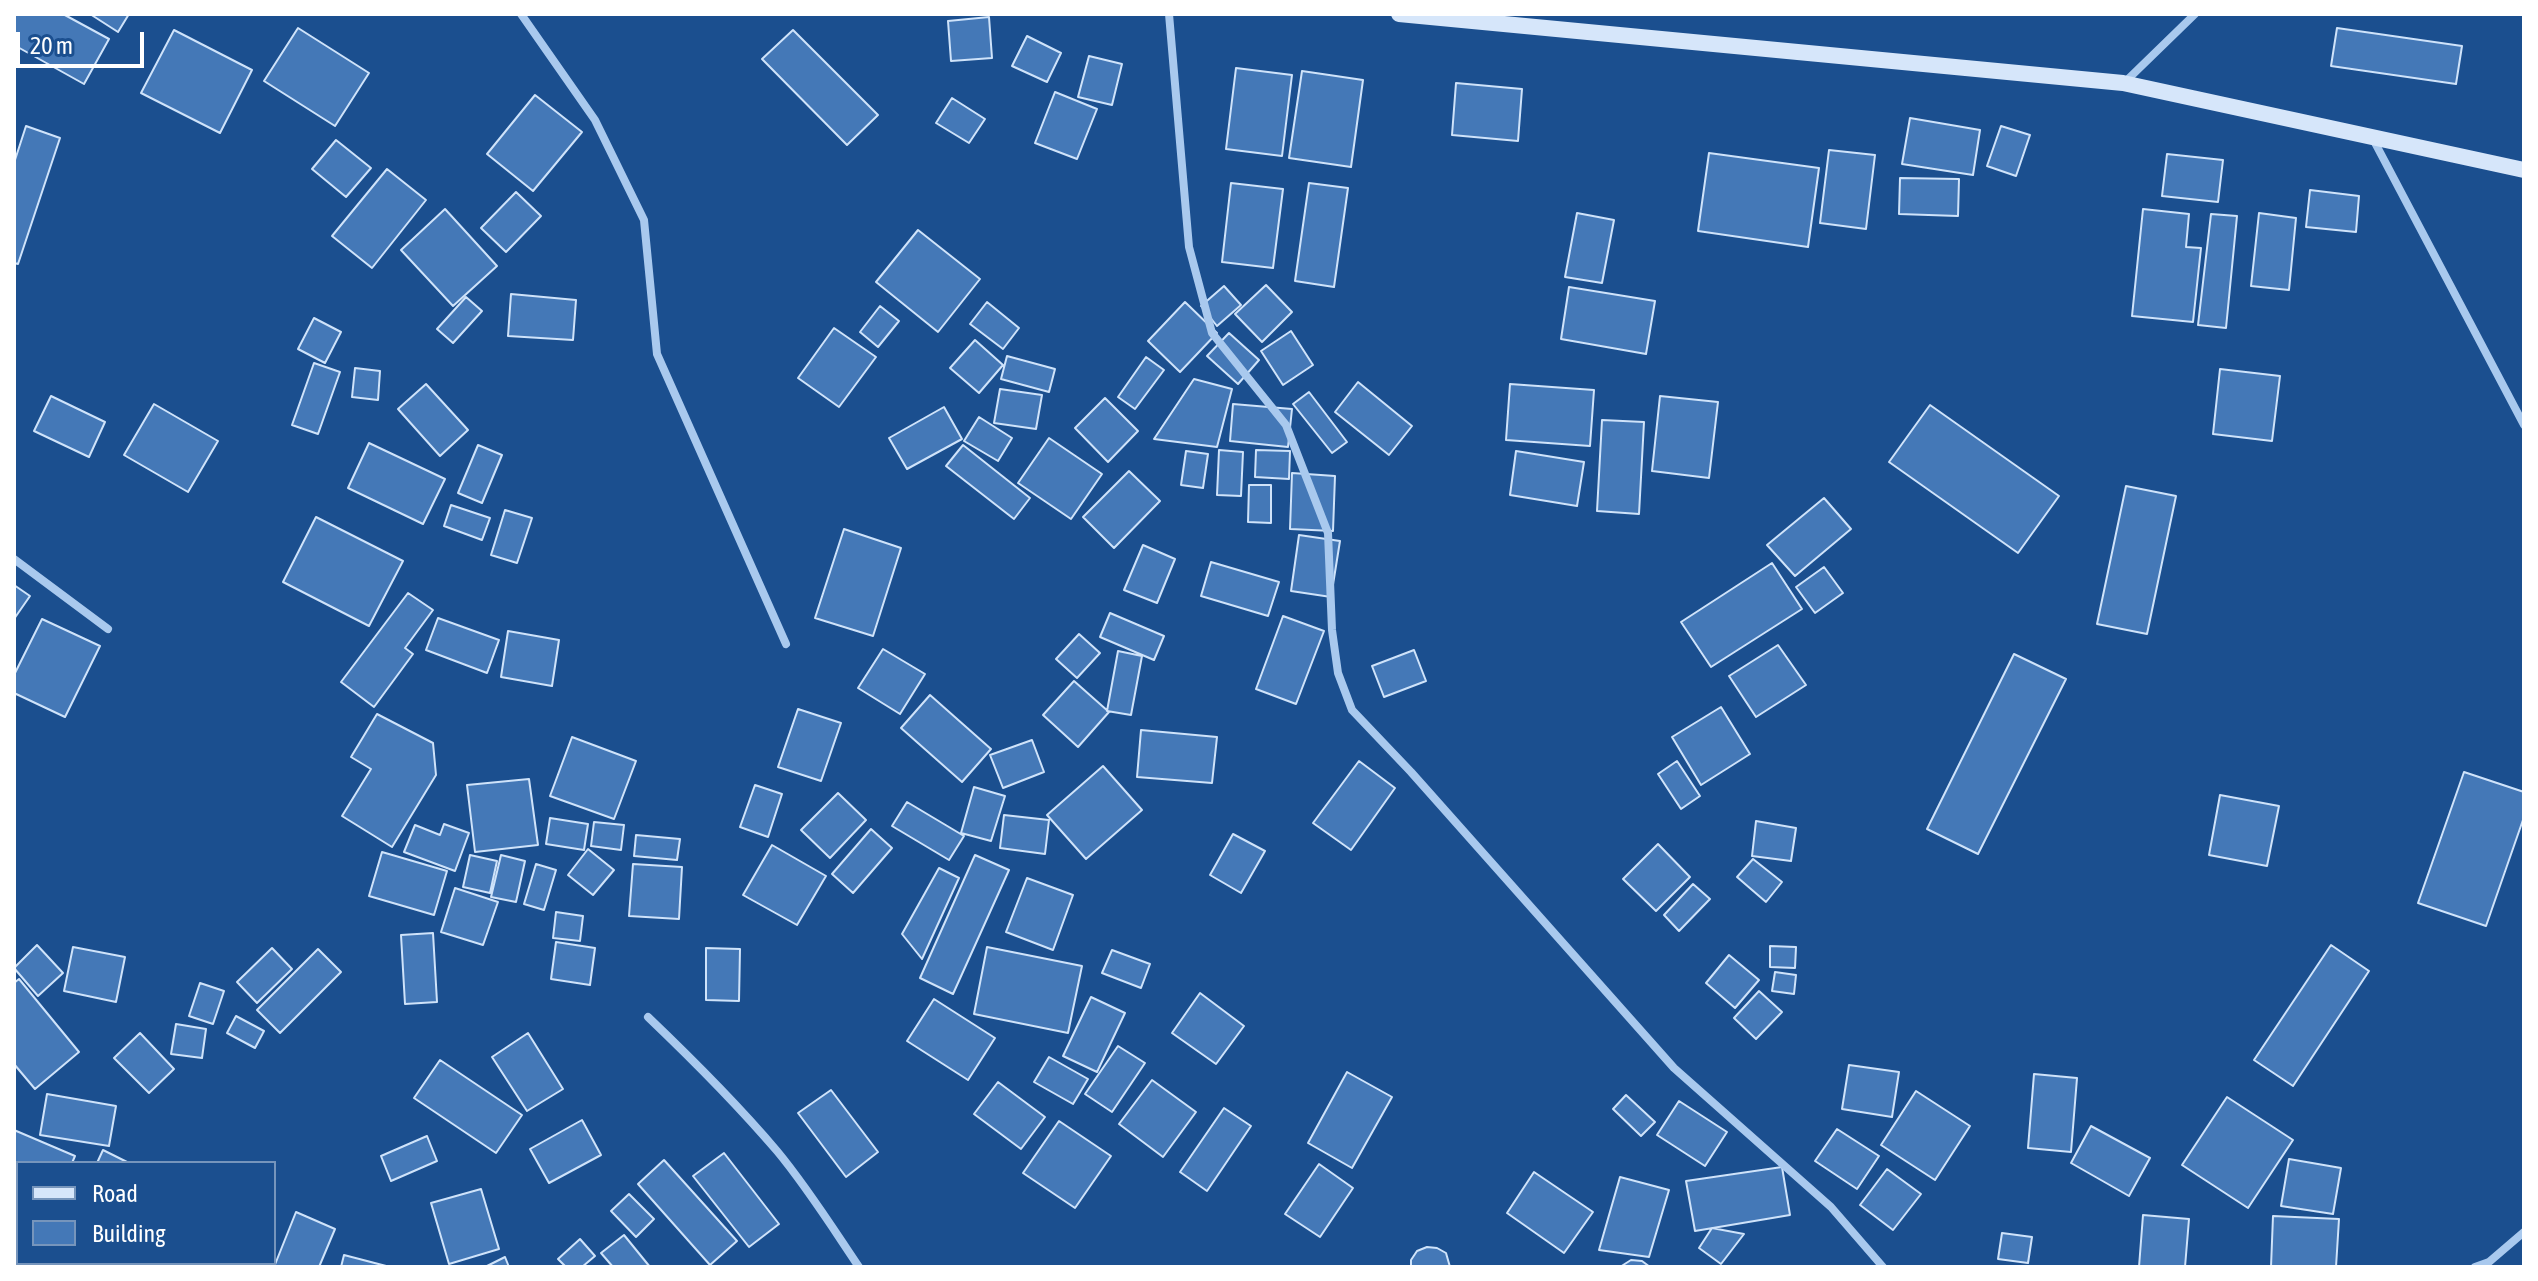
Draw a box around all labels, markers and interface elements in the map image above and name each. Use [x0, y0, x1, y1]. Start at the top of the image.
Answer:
scale bar [20, 16, 148, 66]
text: 20 m [30, 32, 73, 59]
legend [16, 1161, 276, 1265]
text: Road [92, 1180, 138, 1207]
text: Building [92, 1220, 165, 1247]

